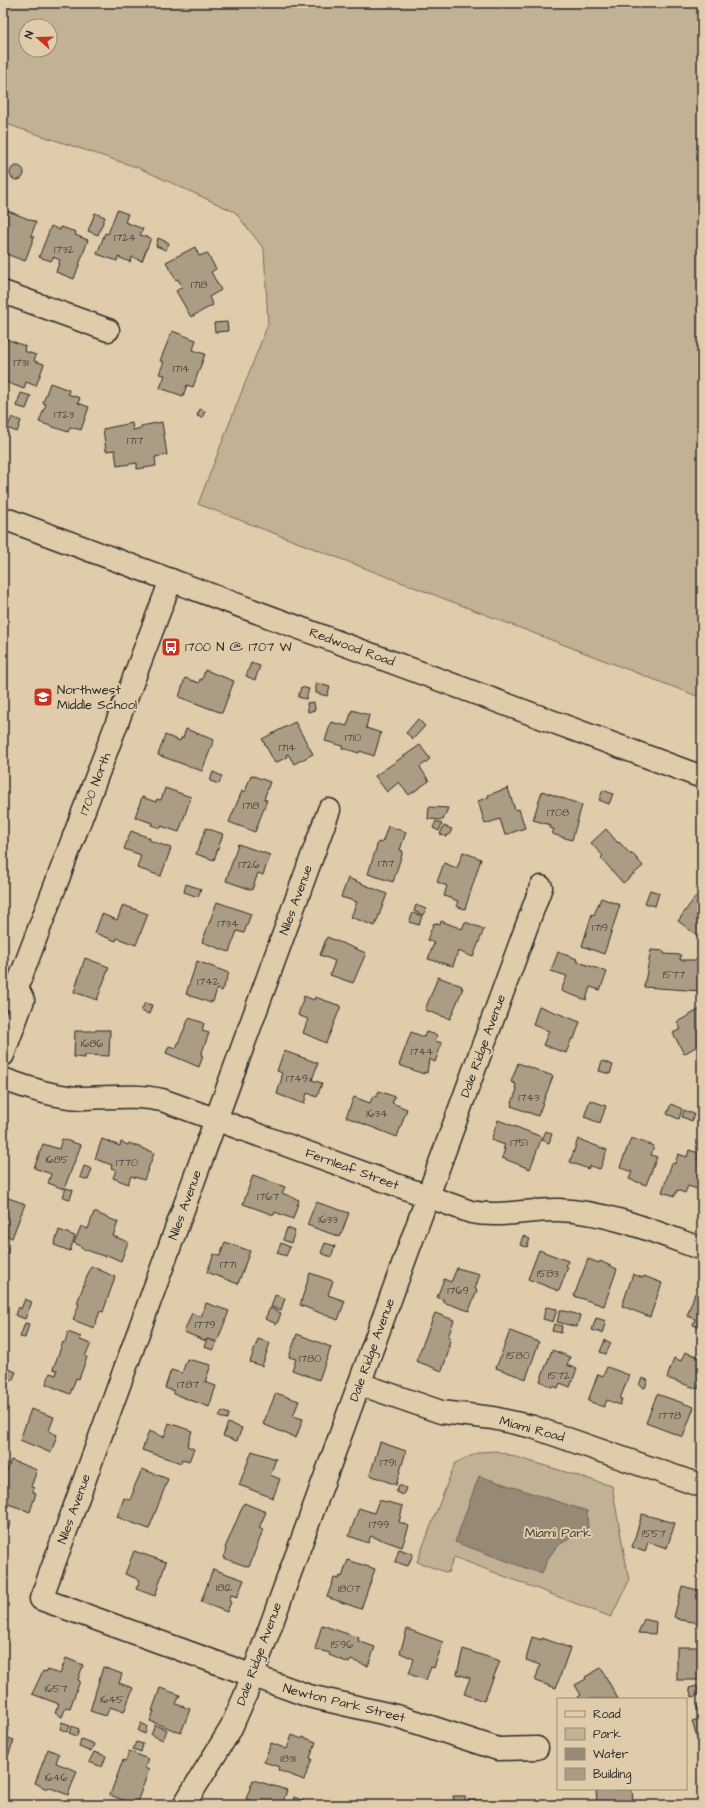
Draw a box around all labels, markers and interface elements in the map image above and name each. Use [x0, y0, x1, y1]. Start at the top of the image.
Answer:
north arrow [18, 18, 58, 58]
text: N [21, 29, 37, 41]
house number: 1724 [114, 230, 136, 245]
house number: 1732 [54, 242, 75, 257]
house number: 1718 [191, 277, 207, 292]
house number: 1731 [13, 355, 29, 370]
house number: 1714 [172, 361, 190, 376]
house number: 1723 [54, 407, 74, 422]
house number: 1717 [127, 433, 143, 448]
street label: Redwood Road [307, 623, 398, 671]
bus stop icon: 1700 N @ 1707 W [160, 636, 182, 658]
place label: 1700 N @ 1707 W [185, 638, 292, 656]
place label: Northwest Middle School [57, 681, 137, 714]
school or university icon: Northwest Middle School [32, 686, 54, 708]
house number: 1710 [345, 730, 361, 745]
house number: 1714 [278, 740, 296, 755]
street label: 1700 North [75, 750, 115, 818]
house number: 1718 [243, 798, 259, 813]
house number: 1708 [547, 805, 569, 820]
house number: 1717 [378, 856, 394, 871]
house number: 1726 [238, 857, 260, 872]
street label: Niles Avenue [275, 863, 317, 937]
house number: 1734 [217, 916, 239, 931]
house number: 1719 [592, 920, 608, 935]
house number: 1577 [663, 967, 686, 982]
house number: 1742 [197, 974, 220, 989]
street label: Dale Ridge Avenue [456, 992, 511, 1100]
house number: 1686 [81, 1036, 103, 1051]
house number: 1744 [410, 1044, 434, 1059]
house number: 1749 [286, 1071, 308, 1086]
house number: 1743 [518, 1090, 540, 1105]
house number: 1634 [366, 1106, 388, 1121]
house number: 1751 [510, 1135, 528, 1150]
street label: Fernleaf Street [303, 1144, 402, 1195]
house number: 1685 [45, 1152, 69, 1167]
house number: 1770 [116, 1155, 138, 1170]
street label: Niles Avenue [164, 1168, 206, 1242]
house number: 1767 [257, 1189, 279, 1204]
house number: 1633 [318, 1212, 338, 1227]
house number: 1771 [220, 1257, 237, 1272]
house number: 1583 [537, 1266, 559, 1281]
house number: 1769 [447, 1283, 469, 1298]
street label: Dale Ridge Avenue [345, 1296, 400, 1404]
house number: 1779 [194, 1317, 216, 1332]
house number: 1580 [506, 1348, 530, 1363]
house number: 1780 [299, 1351, 321, 1366]
house number: 1572 [548, 1368, 571, 1383]
house number: 1787 [177, 1377, 199, 1392]
house number: 1778 [659, 1408, 681, 1423]
street label: Miami Road [498, 1412, 567, 1446]
house number: 1791 [380, 1455, 397, 1470]
street label: Niles Avenue [53, 1472, 95, 1546]
house number: 1799 [369, 1517, 389, 1532]
park label: Miami Park [525, 1524, 591, 1542]
house number: 1557 [642, 1526, 666, 1541]
house number: 1812 [216, 1580, 233, 1595]
house number: 1807 [338, 1581, 360, 1596]
street label: Dale Ridge Avenue [232, 1600, 287, 1708]
house number: 1596 [331, 1637, 353, 1652]
street label: Newton Park Street [281, 1679, 408, 1727]
house number: 1657 [45, 1681, 68, 1696]
house number: 1645 [100, 1692, 124, 1707]
legend [557, 1698, 687, 1790]
text: Road [593, 1706, 621, 1723]
text: Park [593, 1726, 621, 1743]
text: Water [593, 1746, 629, 1763]
house number: 1831 [280, 1751, 296, 1766]
text: Building [593, 1766, 631, 1784]
house number: 1646 [45, 1770, 67, 1785]

